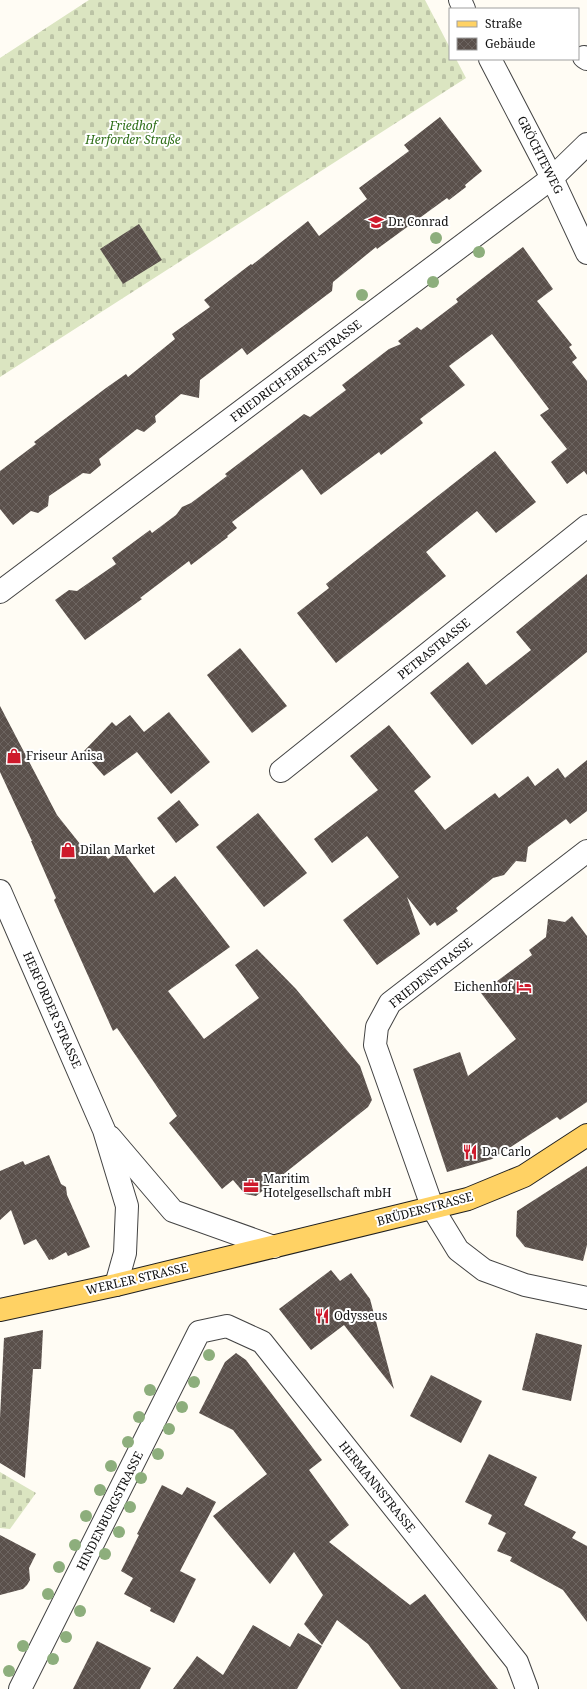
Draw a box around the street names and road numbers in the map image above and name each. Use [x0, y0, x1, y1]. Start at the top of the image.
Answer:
street label: GRÖCHTEWEG [514, 113, 568, 197]
street label: FRIEDRICH-EBERT-STRASSE [227, 316, 365, 426]
street label: PETRASTRASSE [394, 614, 474, 683]
street label: FRIEDENSTRASSE [385, 934, 476, 1012]
street label: HERFORDER STRASSE [19, 949, 86, 1071]
street label: BRÜDERSTRASSE [375, 1188, 475, 1230]
street label: WERLER STRASSE [84, 1258, 190, 1299]
street label: HERMANNSTRASSE [335, 1437, 420, 1536]
street label: HINDENBURGSTRASSE [72, 1448, 147, 1573]

